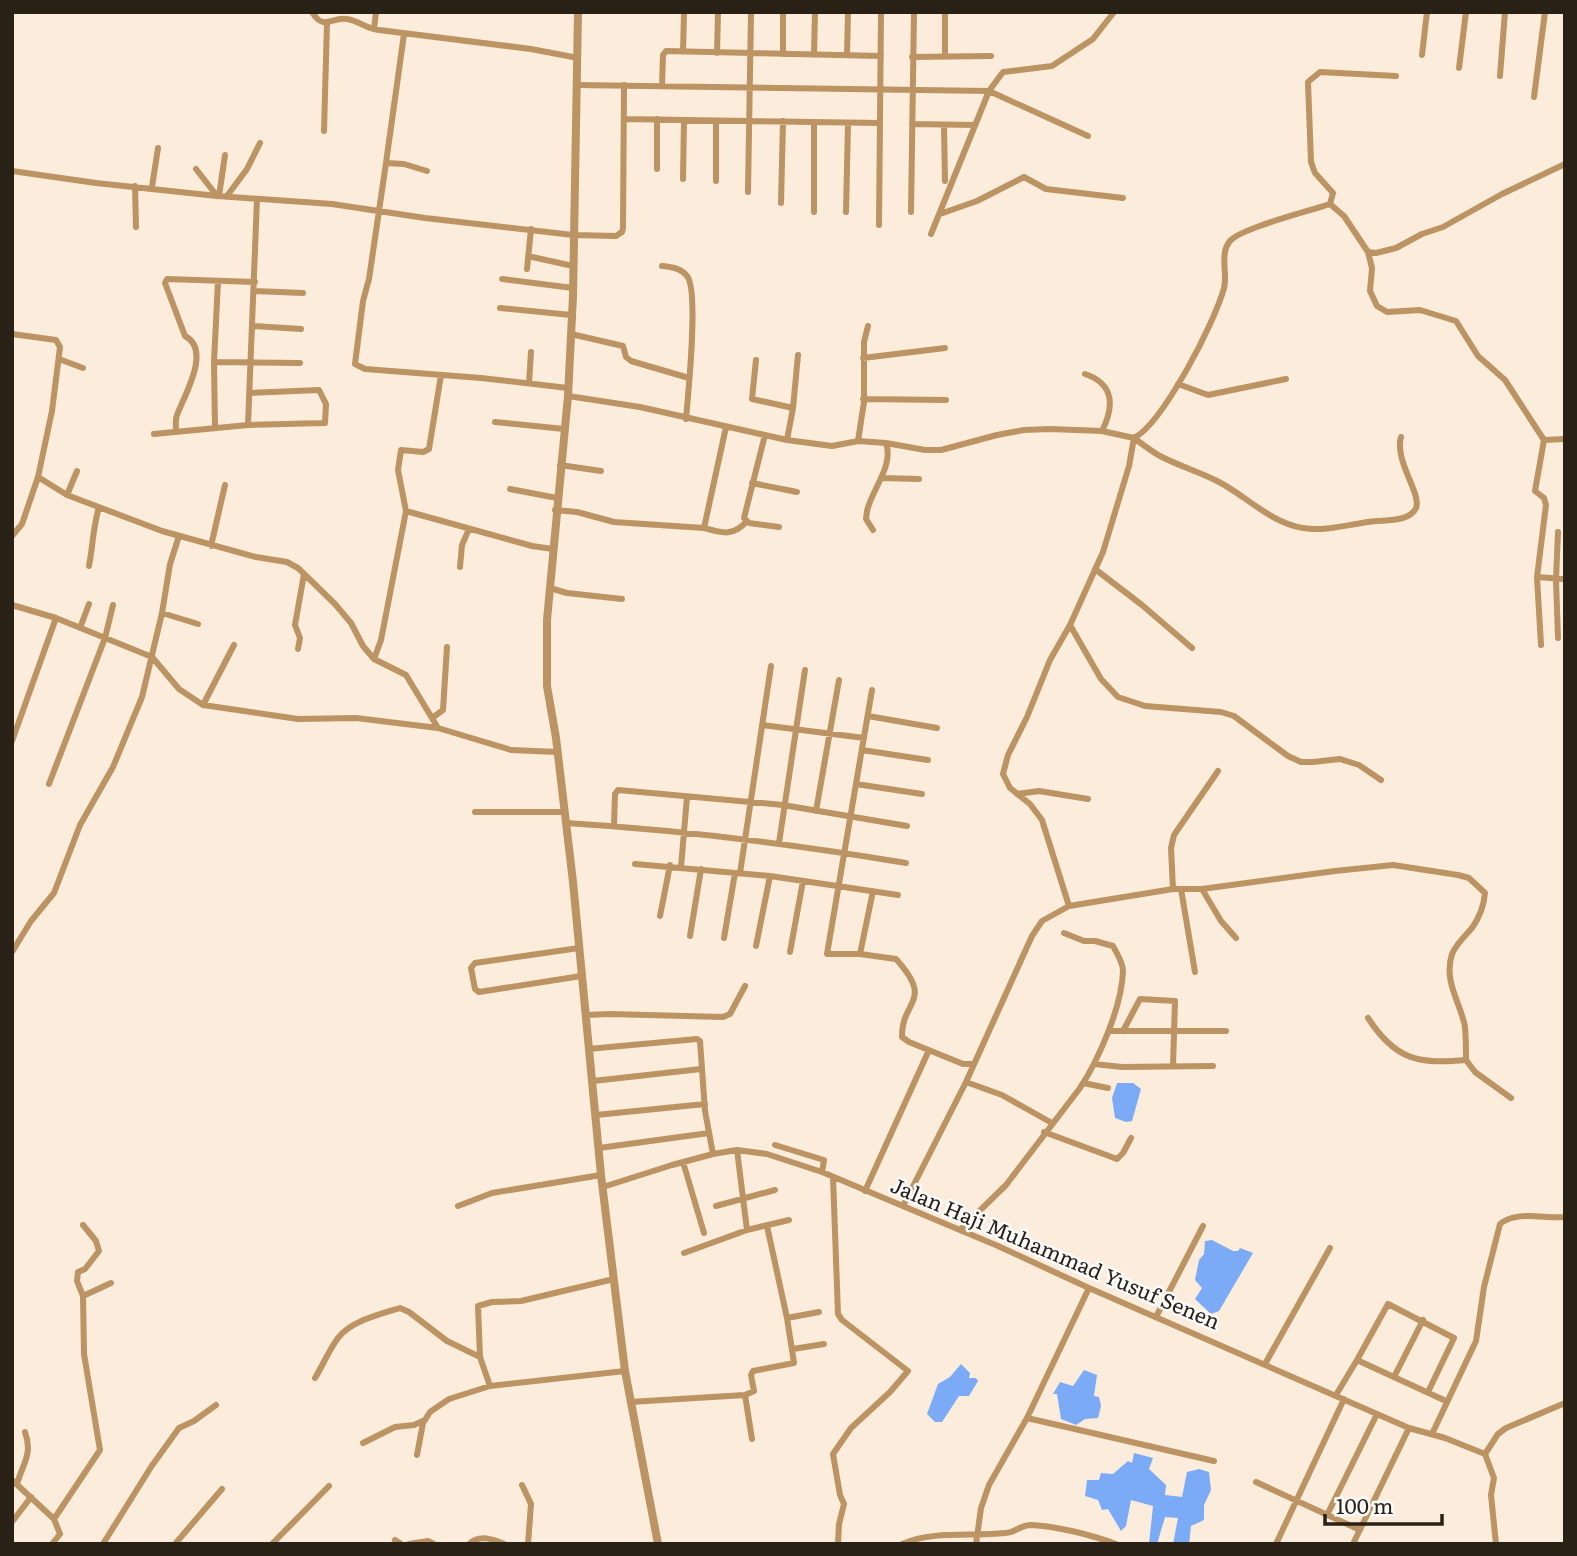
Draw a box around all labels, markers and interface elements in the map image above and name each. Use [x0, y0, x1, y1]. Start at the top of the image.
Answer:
street label: Jalan Haji Muhammad Yusuf Senen [886, 1168, 1226, 1335]
scale bar [1325, 1482, 1442, 1526]
text: 100 m [1336, 1489, 1393, 1520]

